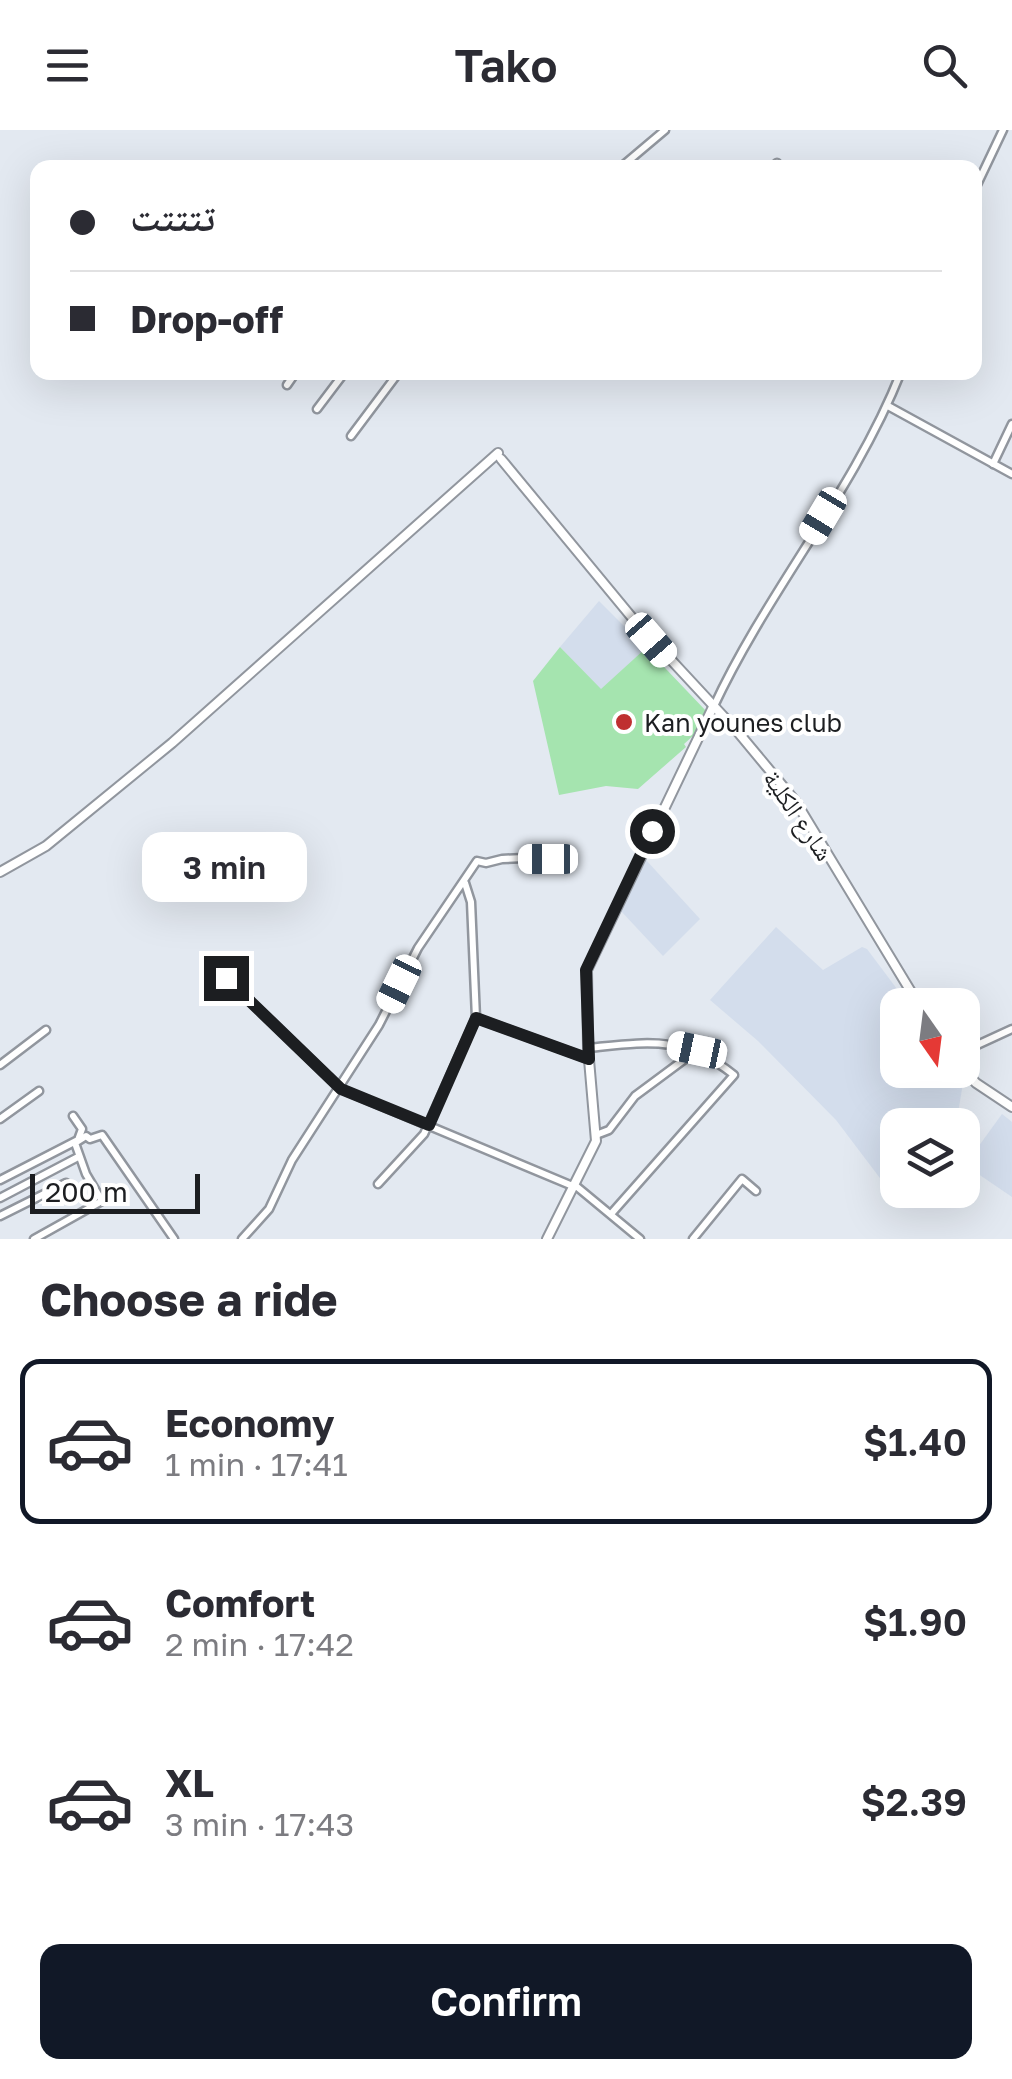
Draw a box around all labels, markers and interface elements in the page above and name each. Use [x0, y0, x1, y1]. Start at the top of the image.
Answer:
icon: menu [40, 38, 95, 93]
text: Tako [454, 38, 558, 92]
icon: search [917, 38, 972, 93]
text: تتتتت [130, 194, 215, 239]
text: Drop-off [130, 296, 283, 341]
car [795, 483, 851, 549]
car [620, 608, 682, 672]
place label: Kan younes club [644, 707, 842, 738]
marker: Kan younes club [613, 711, 635, 733]
street label: شارع الكلية [757, 764, 841, 867]
route start [630, 809, 675, 854]
callout: 3 min [144, 833, 308, 903]
car [518, 844, 578, 874]
text: 3 min [183, 848, 266, 886]
car [372, 950, 426, 1018]
route end [204, 956, 249, 1001]
north arrow [880, 988, 980, 1088]
map controls [880, 988, 980, 1208]
car [665, 1029, 729, 1071]
button: layers [880, 1108, 980, 1208]
scale bar [30, 1169, 200, 1214]
text: 200 m [45, 1175, 128, 1208]
text: Choose a ride [40, 1272, 338, 1326]
icon: car [45, 1397, 135, 1487]
text: Economy [165, 1400, 334, 1445]
text: $1.40 [863, 1419, 967, 1464]
text: 1 min · 17:41 [165, 1445, 348, 1483]
icon: car [45, 1577, 135, 1667]
text: Comfort [165, 1580, 315, 1625]
text: $1.90 [863, 1599, 967, 1644]
text: 2 min · 17:42 [165, 1625, 354, 1663]
icon: car [45, 1757, 135, 1847]
text: XL [165, 1760, 214, 1805]
text: $2.39 [861, 1779, 967, 1824]
text: 3 min · 17:43 [165, 1805, 354, 1843]
button: Confirm [40, 1944, 972, 2059]

